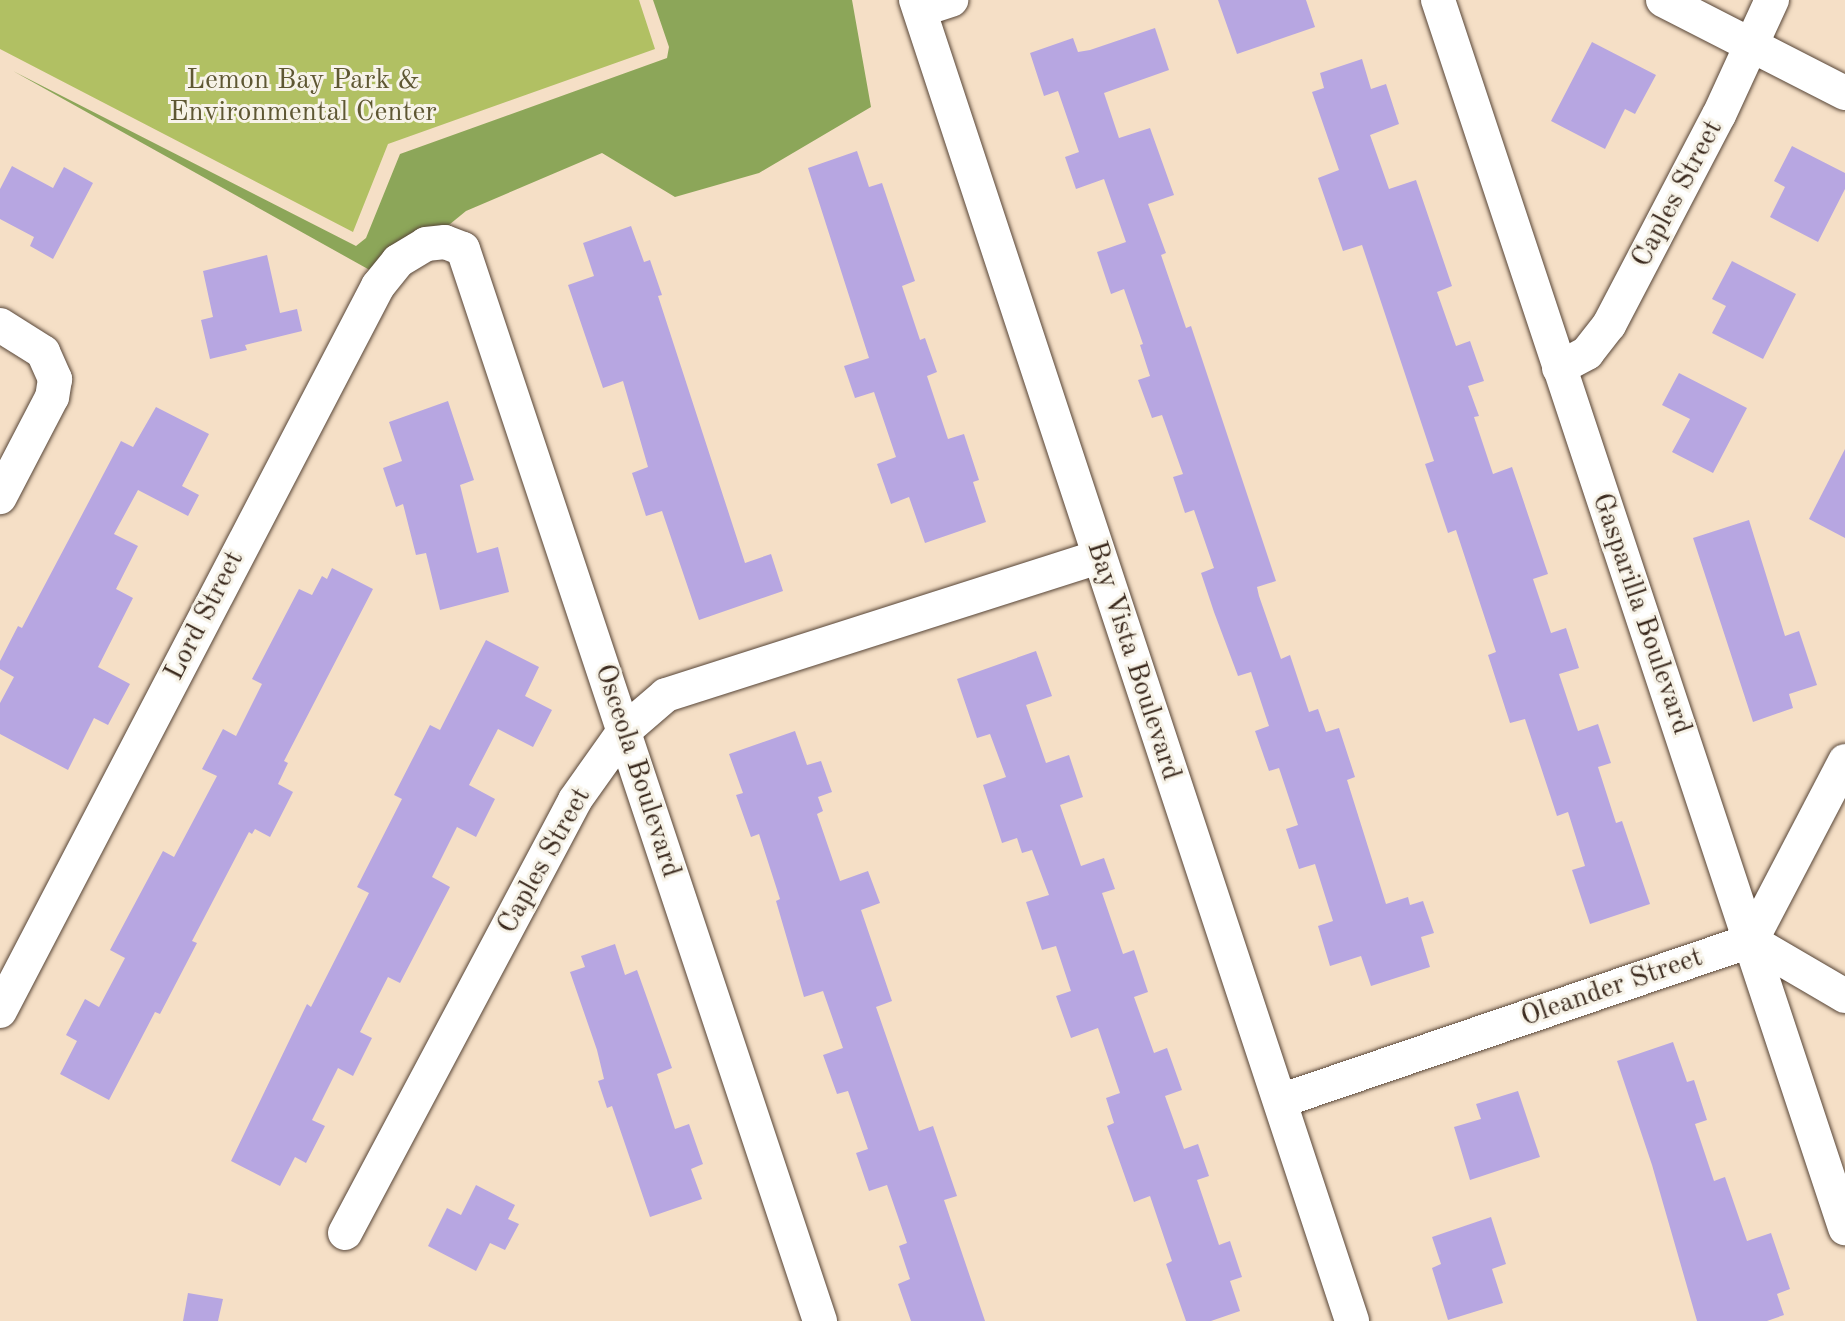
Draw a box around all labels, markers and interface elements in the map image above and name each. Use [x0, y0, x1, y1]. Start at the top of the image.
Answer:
park label: Lemon Bay Park & Environmental Center [169, 64, 437, 130]
street label: Caples Street [1625, 115, 1731, 273]
street label: Gasparilla Boulevard [1584, 489, 1698, 739]
street label: Bay Vista Boulevard [1078, 537, 1188, 785]
street label: Lord Street [158, 546, 252, 686]
street label: Osceola Boulevard [587, 660, 687, 882]
street label: Caples Street [491, 782, 599, 940]
street label: Oleander Street [1517, 941, 1707, 1035]

